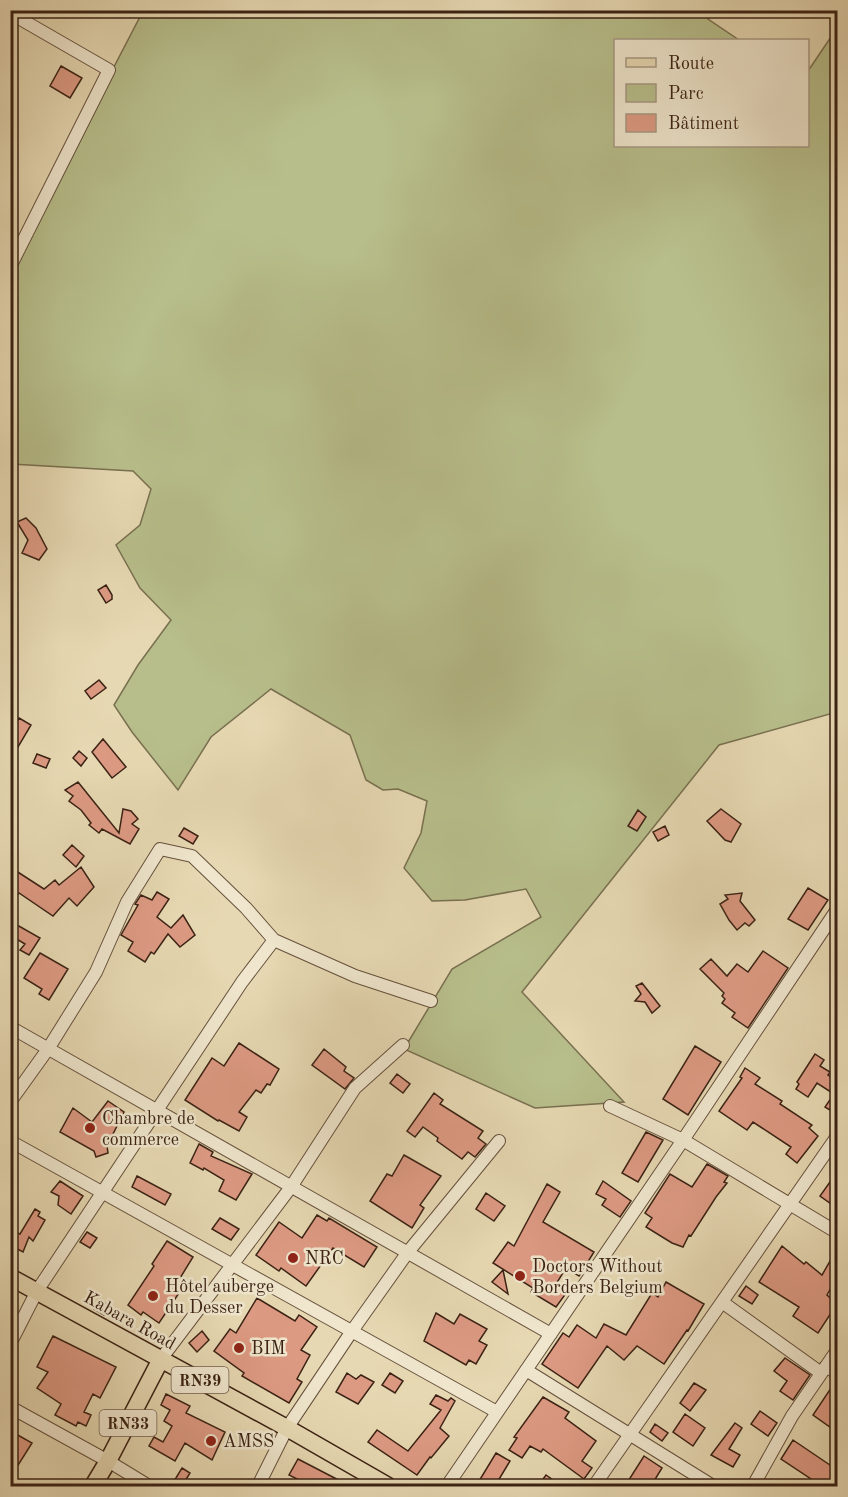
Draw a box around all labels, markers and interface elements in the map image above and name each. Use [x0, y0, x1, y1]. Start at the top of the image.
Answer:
legend [614, 39, 809, 147]
text: Route [668, 55, 714, 73]
text: Parc [668, 85, 704, 103]
text: Bâtiment [668, 115, 739, 133]
place label: Chambre de commerce [102, 1110, 195, 1149]
marker: Chambre de commerce [83, 1121, 97, 1135]
place label: NRC [305, 1250, 344, 1268]
marker: NRC [286, 1251, 300, 1265]
place label: Doctors Without Borders Belgium [532, 1258, 663, 1297]
marker: Doctors Without Borders Belgium [513, 1269, 527, 1283]
place label: Hôtel auberge du Desser [165, 1278, 274, 1317]
street label: Kabara Road [81, 1288, 178, 1353]
marker: Hôtel auberge du Desser [146, 1289, 160, 1303]
place label: BIM [251, 1340, 286, 1358]
marker: BIM [232, 1341, 246, 1355]
road number: RN39 [172, 1367, 228, 1393]
road number: RN33 [100, 1410, 156, 1436]
place label: AMSS [223, 1433, 274, 1451]
marker: AMSS [204, 1434, 218, 1448]

